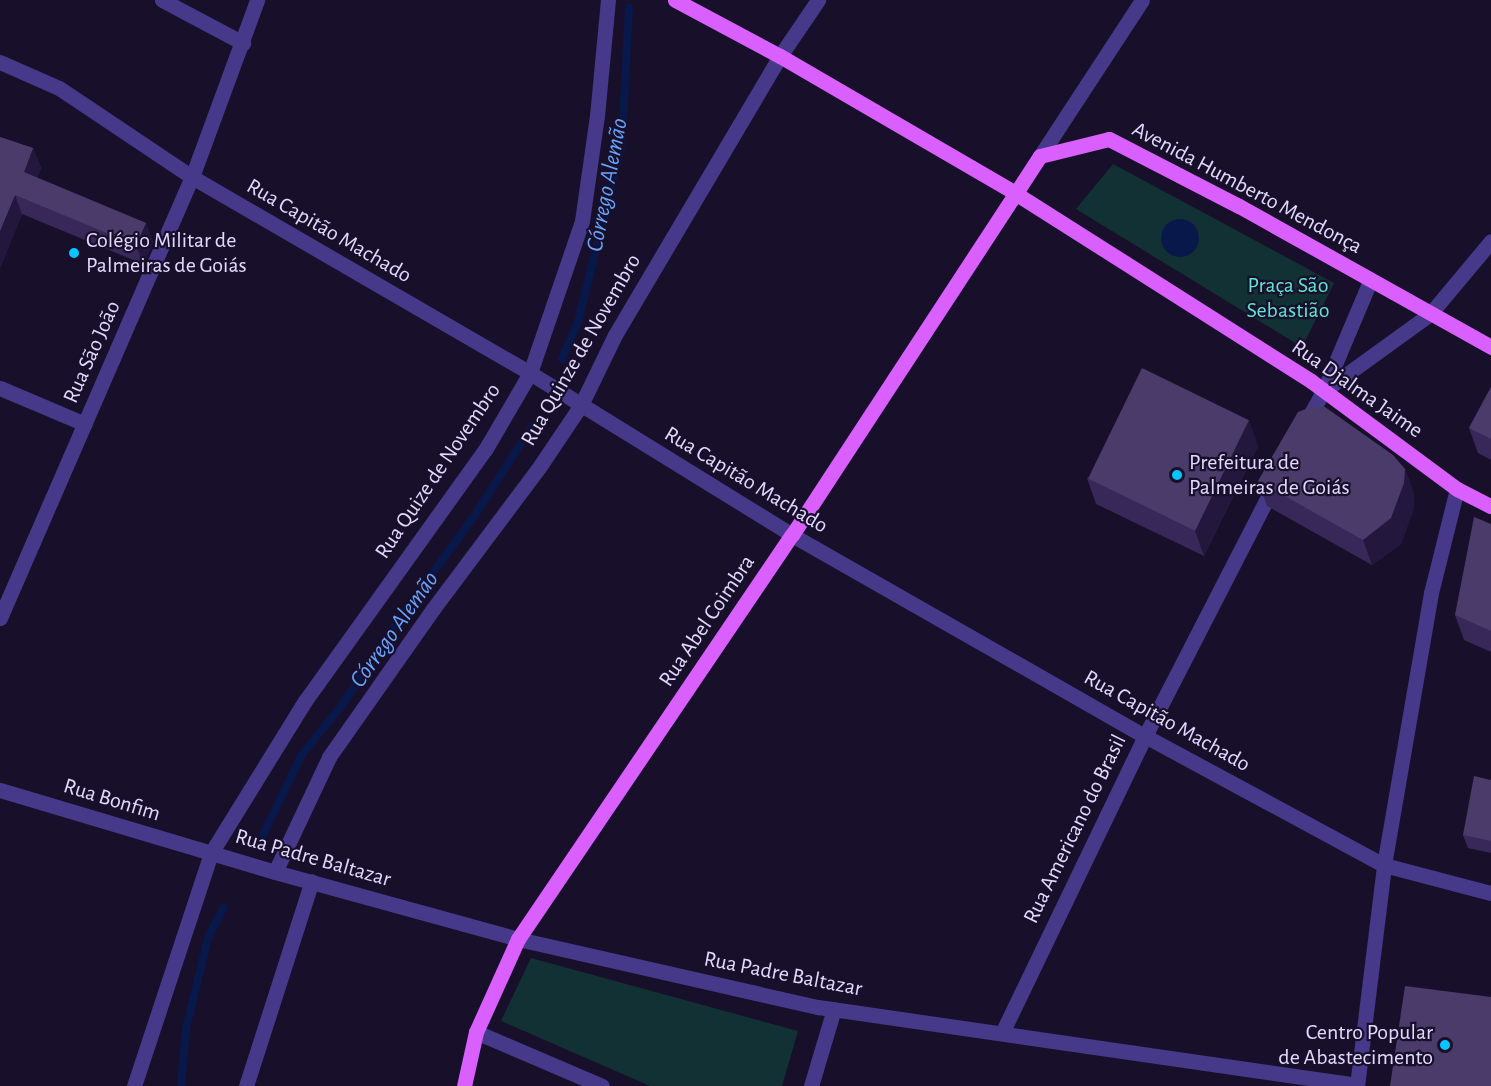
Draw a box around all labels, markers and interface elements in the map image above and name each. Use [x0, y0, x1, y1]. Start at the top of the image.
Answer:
water label: Córrego Alemão [581, 116, 635, 254]
street label: Avenida Humberto Mendonça [1128, 116, 1366, 260]
street label: Rua Capitão Machado [242, 173, 416, 289]
place label: Colégio Militar de Palmeiras de Goiás [86, 227, 247, 278]
marker: Colégio Militar de Palmeiras de Goiás [67, 246, 81, 260]
street label: Rua Quinze de Novembro [515, 249, 647, 451]
park label: Praça São Sebastião [1247, 272, 1329, 324]
street label: Rua São João [58, 297, 126, 407]
street label: Rua Djalma Jaime [1286, 334, 1428, 444]
street label: Rua Quize de Novembro [369, 378, 507, 564]
street label: Rua Capitão Machado [659, 421, 833, 539]
place label: Prefeitura de Palmeiras de Goiás [1189, 449, 1350, 500]
marker: Prefeitura de Palmeiras de Goiás [1170, 468, 1184, 482]
street label: Rua Abel Coimbra [653, 550, 761, 692]
water label: Córrego Alemão [344, 566, 446, 694]
street label: Rua Capitão Machado [1079, 664, 1255, 778]
street label: Rua Americano do Brasil [1018, 730, 1132, 928]
street label: Rua Bonfim [60, 773, 164, 827]
street label: Rua Padre Baltazar [232, 823, 394, 893]
street label: Rua Padre Baltazar [702, 946, 864, 1002]
place label: Centro Popular de Abastecimento [1278, 1019, 1433, 1070]
marker: Centro Popular de Abastecimento [1438, 1038, 1452, 1052]

